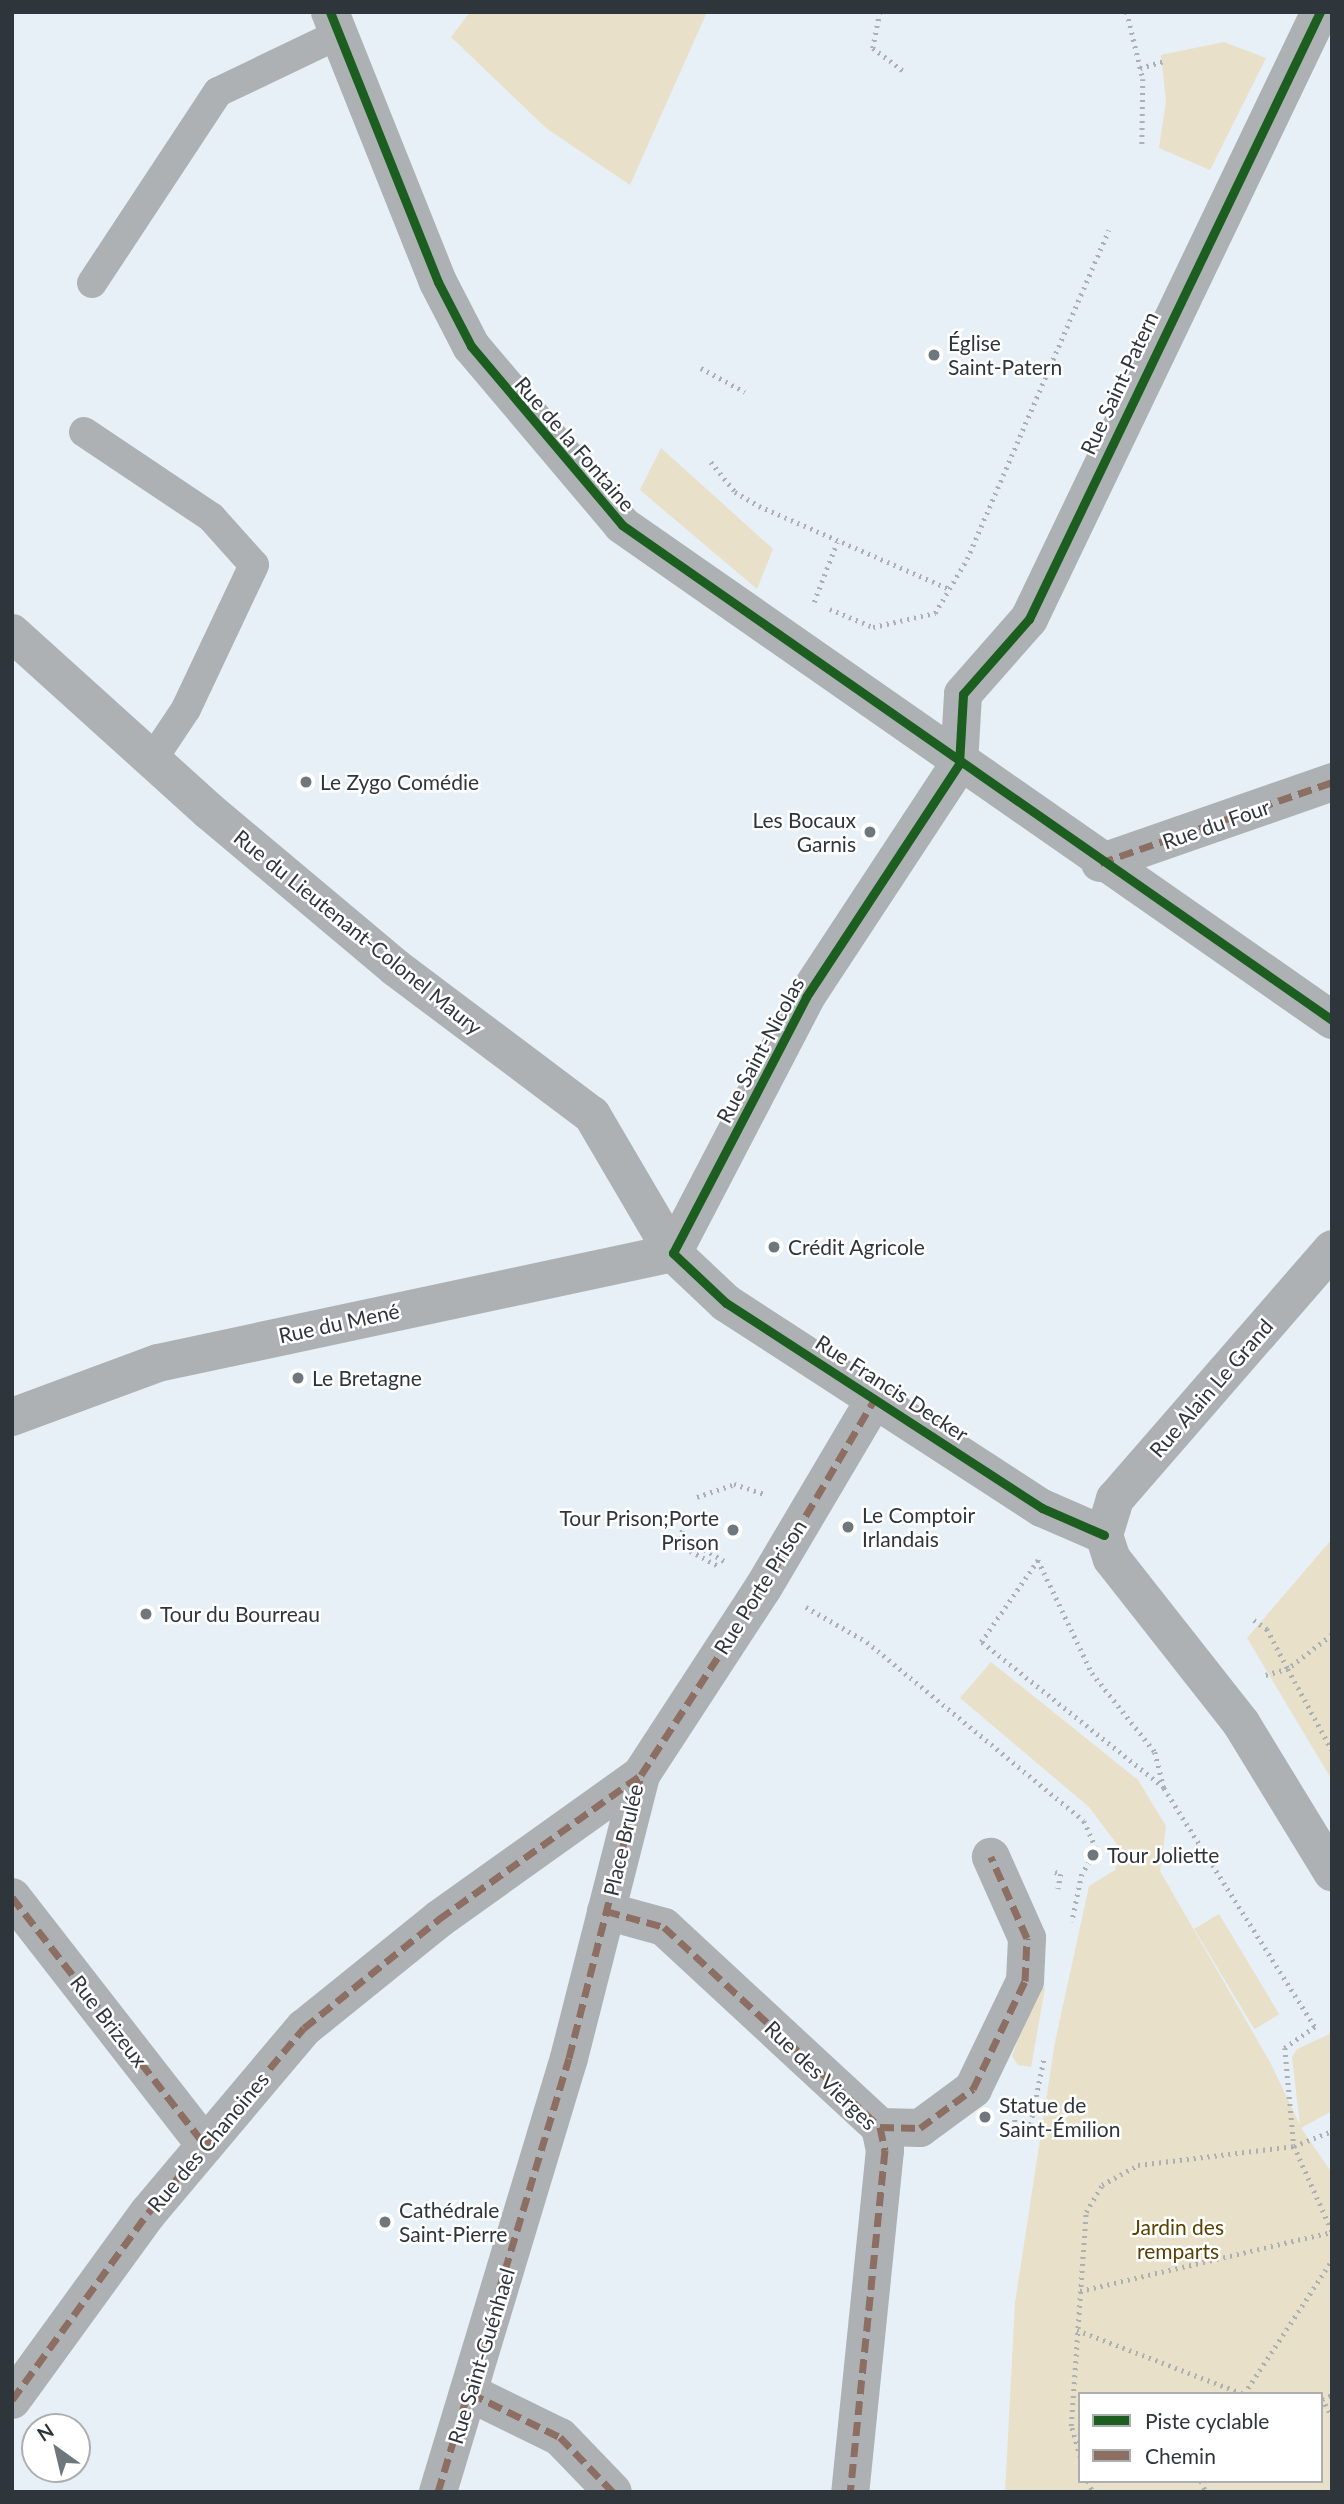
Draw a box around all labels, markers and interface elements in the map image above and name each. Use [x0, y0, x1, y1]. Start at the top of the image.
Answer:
street label: Rue Saint-Patern [1075, 307, 1163, 459]
place label: Église Saint-Patern [948, 330, 1062, 380]
marker: Église Saint-Patern [926, 347, 942, 363]
street label: Rue de la Fontaine [510, 372, 640, 516]
place label: Le Zygo Comédie [320, 769, 479, 795]
marker: Le Zygo Comédie [298, 774, 314, 790]
street label: Rue du Four [1159, 794, 1273, 854]
place label: Les Bocaux Garnis [752, 807, 856, 857]
street label: Rue du Lieutenant-Colonel Maury [229, 824, 487, 1040]
marker: Les Bocaux Garnis [862, 824, 878, 840]
street label: Rue Saint-Nicolas [711, 973, 809, 1127]
place label: Crédit Agricole [788, 1234, 926, 1260]
marker: Crédit Agricole [766, 1239, 782, 1255]
street label: Rue du Mené [276, 1298, 402, 1348]
street label: Rue Alain Le Grand [1144, 1313, 1278, 1463]
street label: Rue Francis Decker [811, 1329, 973, 1447]
place label: Le Bretagne [312, 1365, 422, 1391]
marker: Le Bretagne [290, 1370, 306, 1386]
place label: Le Comptoir Irlandais [862, 1502, 975, 1552]
place label: Tour Prison;Porte Prison [559, 1505, 719, 1555]
street label: Rue Porte Prison [708, 1515, 812, 1659]
marker: Le Comptoir Irlandais [840, 1519, 856, 1535]
marker: Tour Prison;Porte Prison [725, 1522, 741, 1538]
place label: Tour du Bourreau [160, 1601, 320, 1627]
marker: Tour du Bourreau [138, 1606, 154, 1622]
street label: Place Brulée [598, 1782, 648, 1898]
place label: Tour Joliette [1107, 1842, 1220, 1868]
marker: Tour Joliette [1085, 1847, 1101, 1863]
street label: Rue Brizeux [65, 1970, 153, 2072]
street label: Rue des Vierges [759, 2015, 883, 2135]
street label: Rue des Chanoines [142, 2067, 274, 2217]
place label: Statue de Saint-Émilion [999, 2092, 1120, 2142]
marker: Statue de Saint-Émilion [977, 2109, 993, 2125]
place label: Cathédrale Saint-Pierre [399, 2197, 507, 2247]
marker: Cathédrale Saint-Pierre [377, 2214, 393, 2230]
park label: Jardin des remparts [1132, 2214, 1224, 2264]
street label: Rue Saint-Guénhael [442, 2265, 520, 2447]
legend [1078, 2392, 1323, 2483]
text: Piste cyclable [1145, 2408, 1269, 2433]
north arrow [21, 2413, 91, 2483]
text: N [33, 2418, 58, 2445]
text: Chemin [1145, 2443, 1216, 2468]

